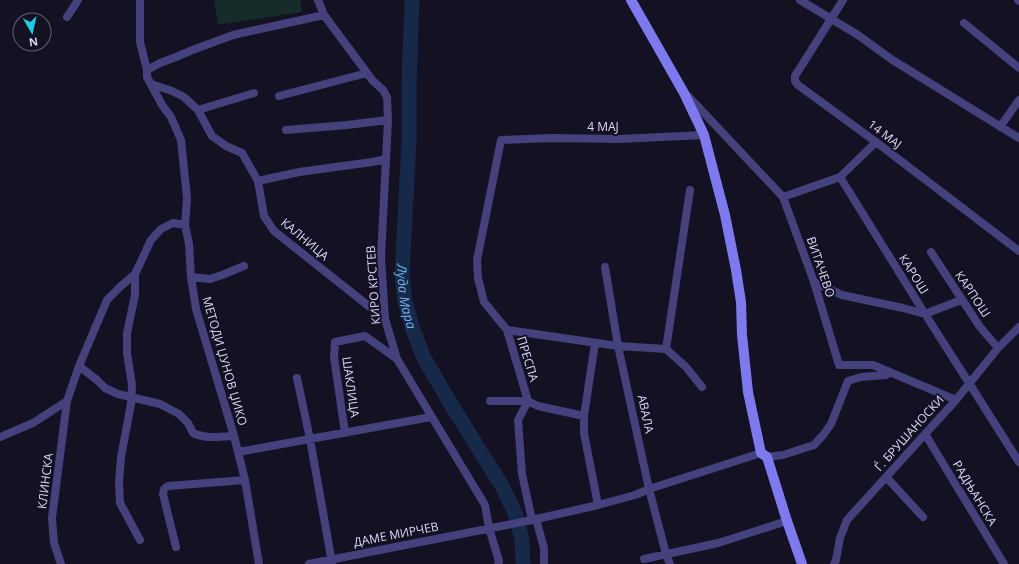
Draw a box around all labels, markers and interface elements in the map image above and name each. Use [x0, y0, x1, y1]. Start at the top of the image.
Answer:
north arrow [12, 12, 52, 52]
text: N [28, 34, 39, 50]
street label: 14 МАЈ [865, 116, 905, 152]
street label: 4 МАЈ [587, 118, 619, 135]
street label: КАЛНИЦА [277, 214, 333, 264]
street label: ВИТАЧЕВО [803, 234, 839, 300]
street label: КИРО КРСТЕВ [362, 245, 384, 325]
street label: КАРОШ [895, 251, 933, 297]
water label: Луда Мара [393, 262, 421, 331]
street label: КАРПОШ [951, 267, 995, 321]
street label: МЕТОДИ ЏУНОВ ЏИКО [198, 294, 252, 428]
street label: ПРЕСПА [513, 334, 543, 384]
street label: ШАКЛИЦА [338, 355, 364, 419]
street label: Ѓ. БРУШАНОСКИ [870, 391, 948, 475]
street label: АВАЛА [634, 393, 658, 435]
street label: КЛИНСКА [33, 452, 57, 510]
street label: РАДЊАНСКА [949, 457, 1001, 529]
street label: ДАМЕ МИРЧЕВ [352, 517, 440, 551]

